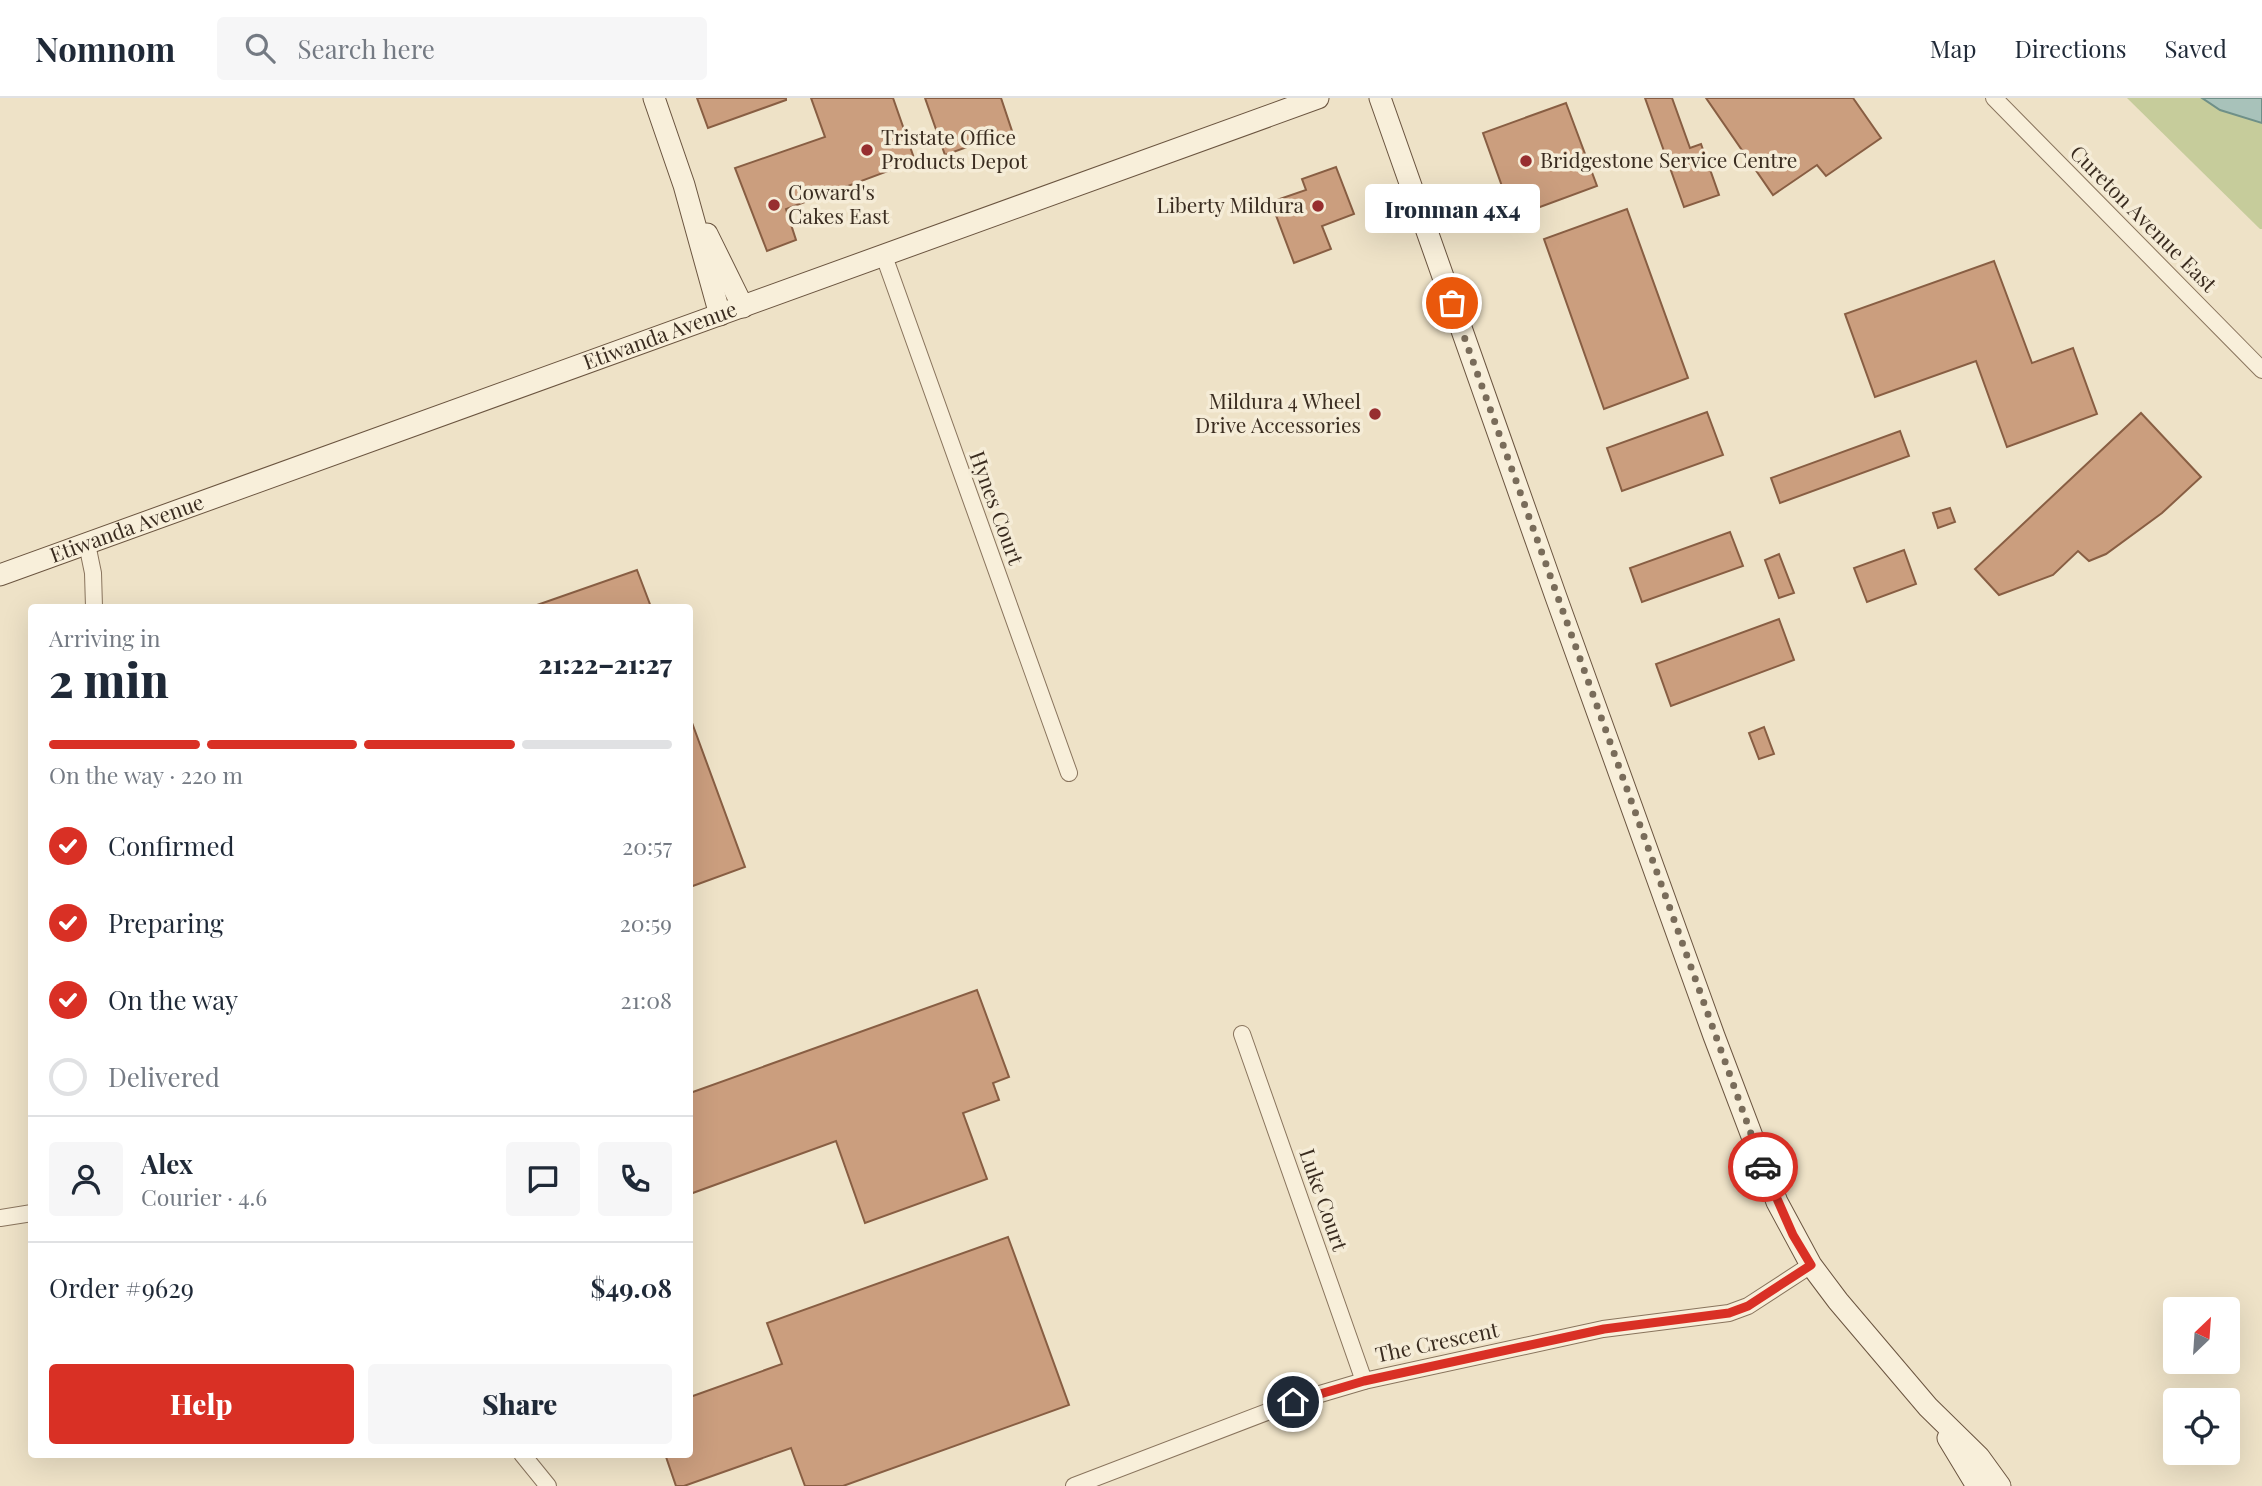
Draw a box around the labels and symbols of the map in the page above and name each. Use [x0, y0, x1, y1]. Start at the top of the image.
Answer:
place label: Tristate Office Products Depot [881, 122, 1028, 174]
street label: Cureton Avenue East [2065, 138, 2224, 297]
marker: Tristate Office Products Depot [859, 142, 875, 158]
place label: Bridgestone Service Centre [1540, 145, 1797, 173]
marker: Bridgestone Service Centre [1518, 153, 1534, 169]
place label: Coward's Cakes East [788, 177, 890, 229]
callout: Ironman 4x4 [1364, 184, 1540, 233]
place label: Liberty Mildura [1157, 190, 1305, 218]
marker: Coward's Cakes East [766, 197, 782, 213]
marker: Liberty Mildura [1310, 198, 1326, 214]
pin [1422, 273, 1482, 333]
street label: Etiwanda Avenue [579, 294, 740, 375]
place label: Mildura 4 Wheel Drive Accessories [1195, 386, 1361, 438]
marker: Mildura 4 Wheel Drive Accessories [1367, 406, 1383, 422]
street label: Hynes Court [964, 447, 1032, 568]
street label: Etiwanda Avenue [45, 486, 207, 568]
courier [1728, 1132, 1798, 1202]
street label: Luke Court [1294, 1145, 1356, 1255]
north arrow [2163, 1297, 2240, 1374]
street label: The Crescent [1372, 1314, 1501, 1368]
pin [1263, 1372, 1323, 1432]

